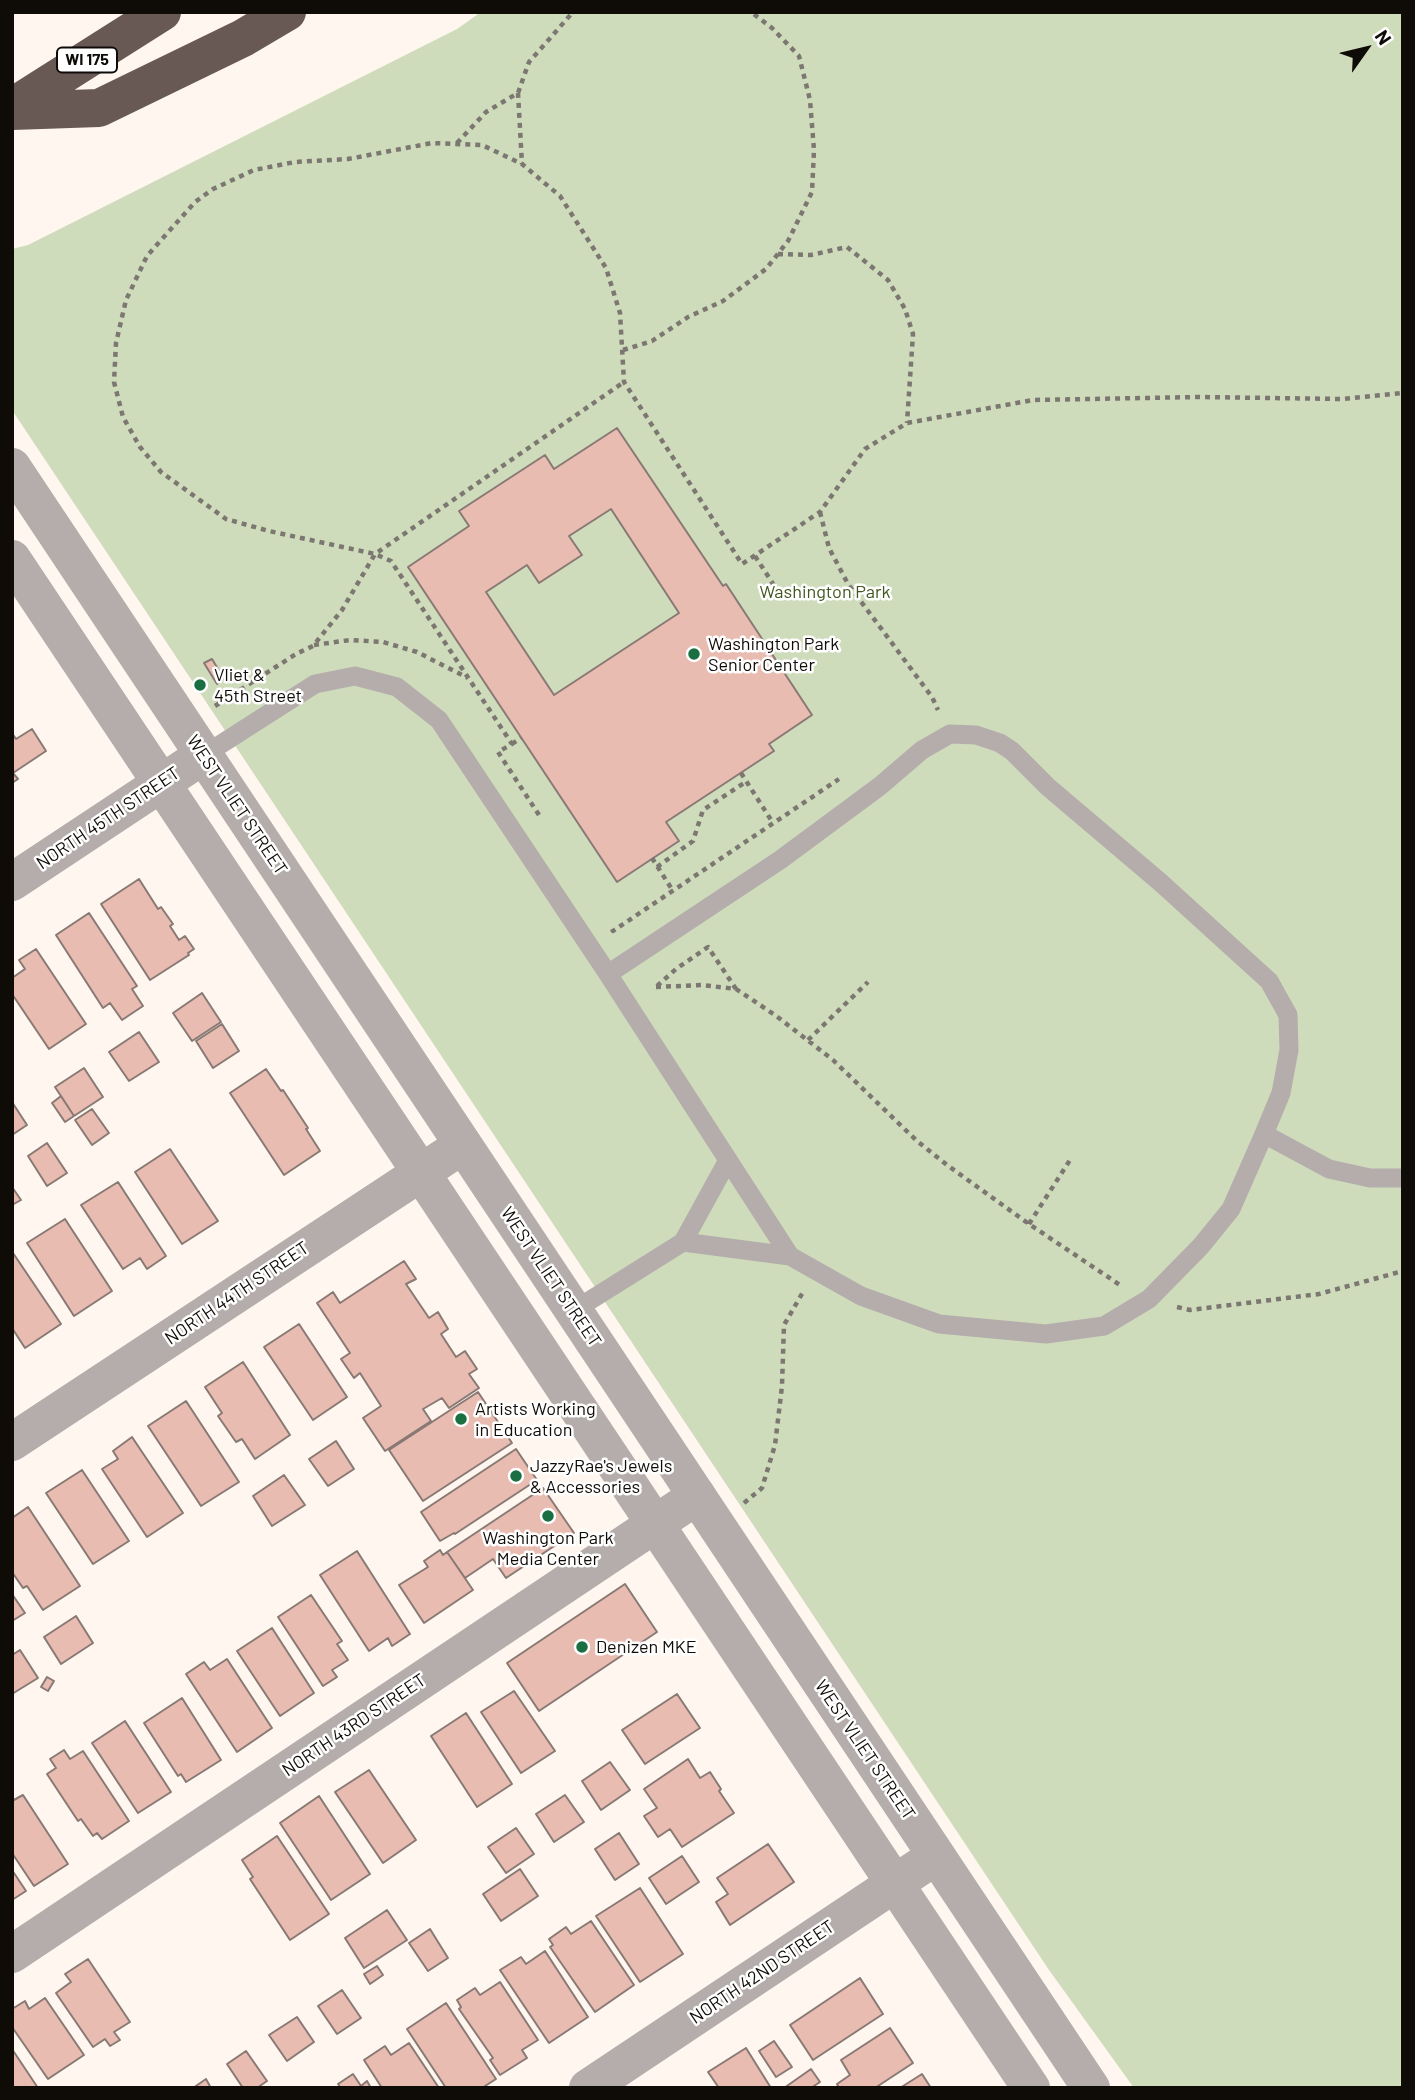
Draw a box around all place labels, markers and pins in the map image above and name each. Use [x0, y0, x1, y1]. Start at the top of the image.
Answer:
place label: Washington Park Senior Center [708, 633, 839, 676]
marker: Washington Park Senior Center [686, 646, 702, 662]
place label: Vliet & 45th Street [214, 664, 302, 706]
marker: Vliet & 45th Street [192, 677, 208, 693]
place label: Artists Working in Education [475, 1398, 596, 1440]
marker: Artists Working in Education [453, 1411, 469, 1427]
place label: JazzyRae's Jewels & Accessories [530, 1455, 672, 1498]
marker: JazzyRae's Jewels & Accessories [508, 1468, 524, 1484]
marker: Washington Park Media Center [540, 1508, 556, 1524]
place label: Washington Park Media Center [482, 1527, 614, 1570]
place label: Denizen MKE [596, 1636, 697, 1658]
marker: Denizen MKE [574, 1639, 590, 1655]

